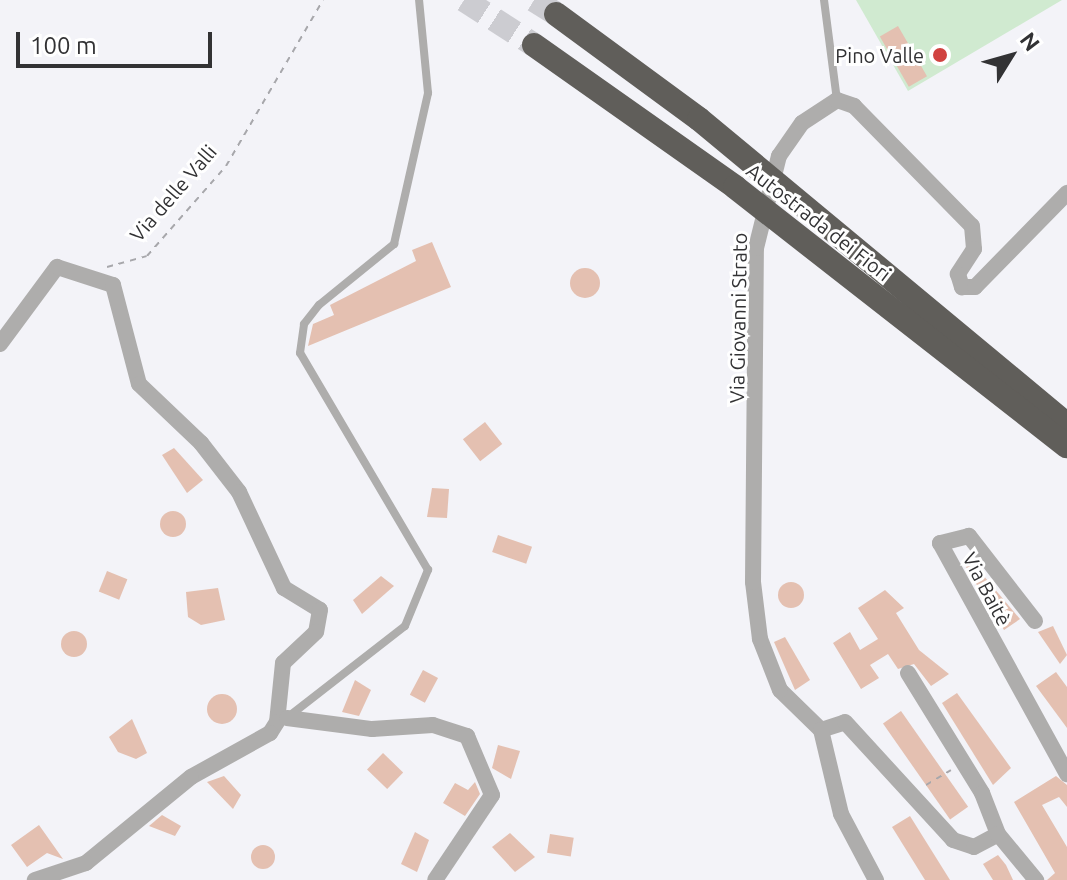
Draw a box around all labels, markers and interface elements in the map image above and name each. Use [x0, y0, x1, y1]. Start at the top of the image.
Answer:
scale bar [20, 16, 216, 66]
north arrow [971, 16, 1051, 96]
text: N [1016, 27, 1045, 55]
text: 100 m [30, 32, 97, 59]
place label: Pino Valle [835, 43, 924, 67]
marker: Pino Valle [931, 46, 949, 64]
street label: Via delle Valli [125, 140, 221, 246]
street label: Autostrada dei Fiori [742, 158, 896, 286]
street label: Via Giovanni Strato [725, 232, 751, 404]
street label: Via Baitè [958, 548, 1016, 630]

